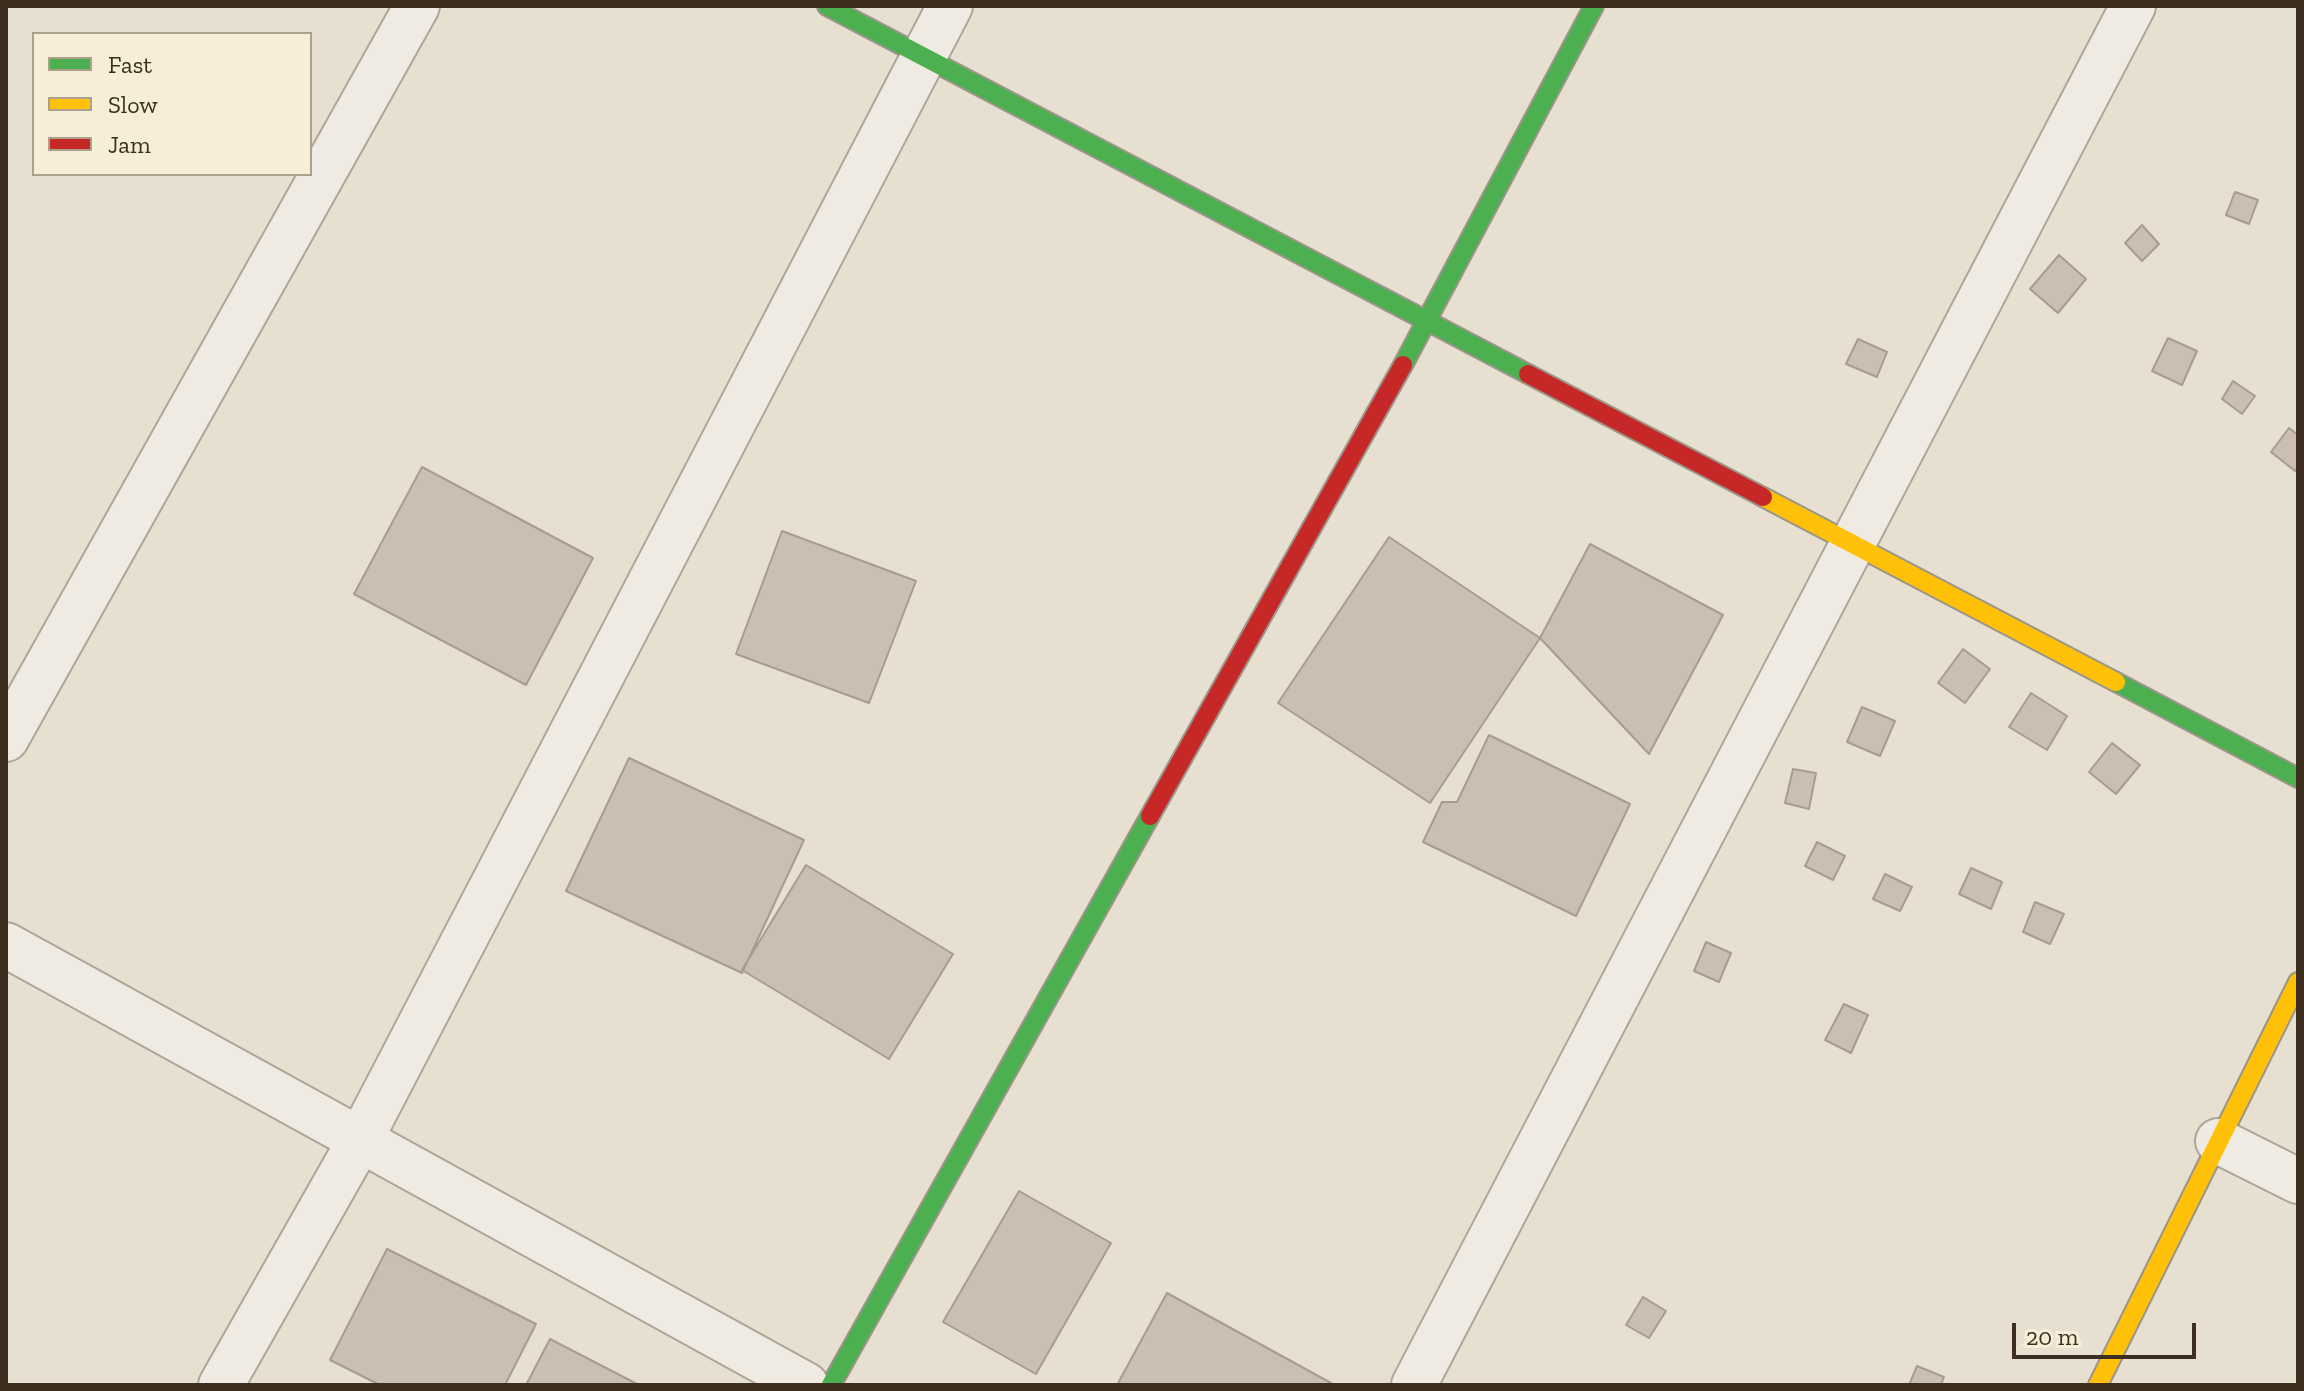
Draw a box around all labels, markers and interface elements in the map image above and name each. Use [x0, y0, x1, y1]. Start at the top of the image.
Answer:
legend [32, 32, 312, 176]
text: Fast [108, 50, 152, 79]
text: Slow [108, 90, 158, 119]
text: Jam [108, 130, 151, 159]
scale bar [2016, 1307, 2200, 1357]
text: 20 m [2026, 1322, 2078, 1351]

